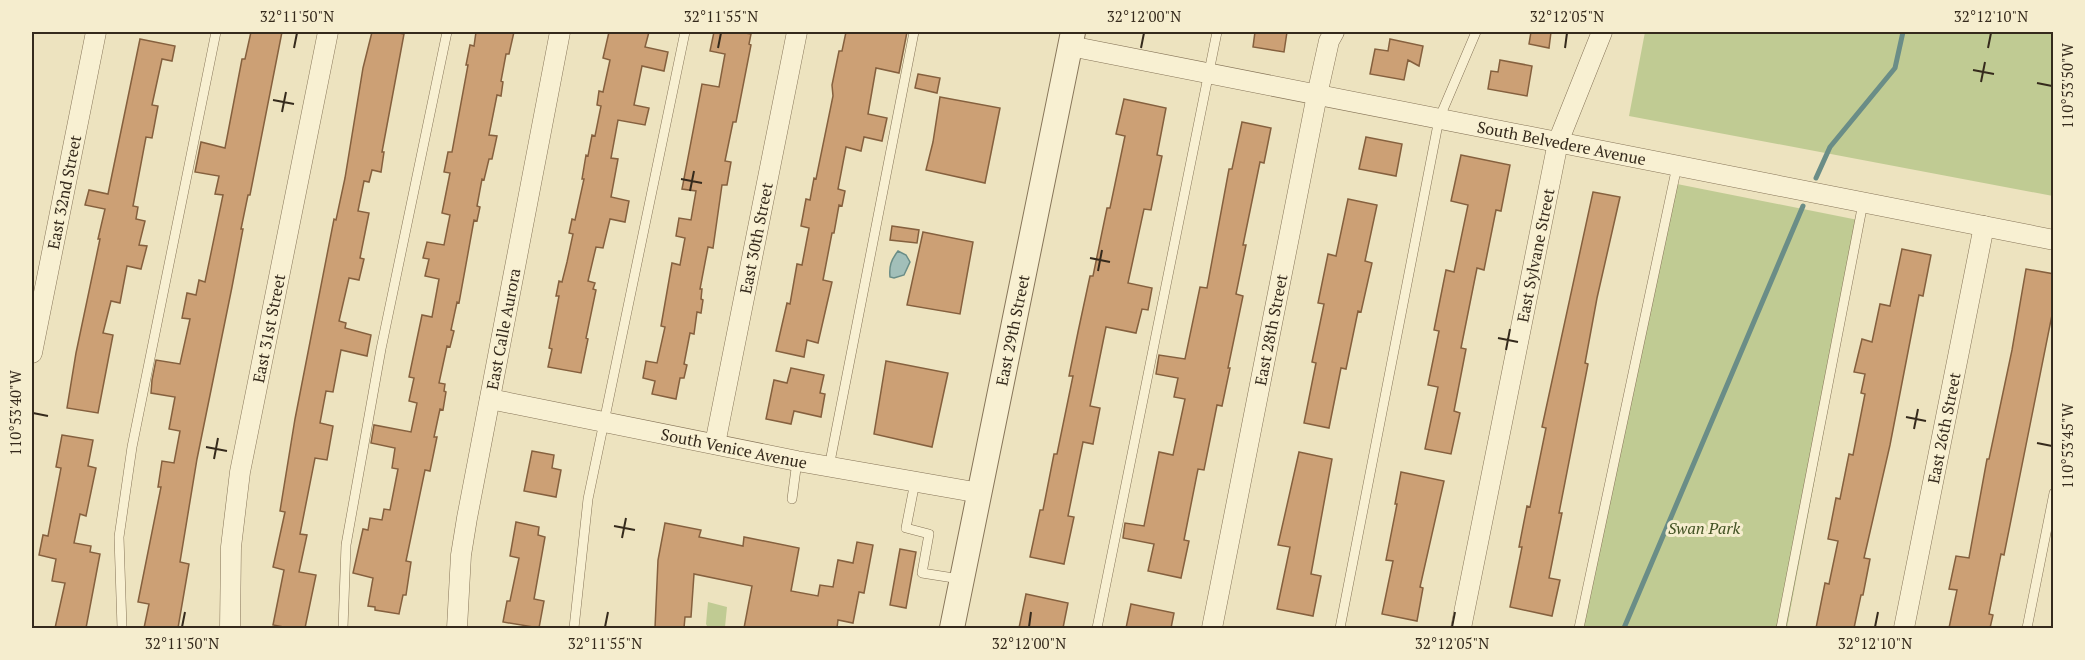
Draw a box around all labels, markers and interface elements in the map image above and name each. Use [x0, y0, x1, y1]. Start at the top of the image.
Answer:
text: 32°11'50"N [260, 6, 334, 26]
text: 32°11'55"N [684, 6, 758, 26]
text: 32°12'00"N [1107, 6, 1181, 26]
text: 32°12'05"N [1530, 6, 1604, 26]
text: 32°12'10"N [1954, 6, 2028, 26]
text: 110°53'50"W [2057, 42, 2077, 129]
street label: South Belvedere Avenue [1475, 116, 1648, 170]
street label: East 32nd Street [42, 133, 86, 251]
street label: East 30th Street [734, 180, 778, 296]
street label: East Sylvane Street [1511, 186, 1559, 324]
street label: East Calle Aurora [481, 266, 526, 392]
street label: East 31st Street [247, 272, 290, 385]
street label: East 29th Street [990, 272, 1035, 388]
street label: East 28th Street [1249, 272, 1293, 387]
text: 110°53'40"W [5, 369, 25, 456]
street label: East 26th Street [1922, 370, 1966, 486]
text: 110°53'45"W [2057, 402, 2077, 489]
street label: South Venice Avenue [659, 423, 809, 474]
park label: Swan Park [1668, 517, 1740, 539]
text: 32°11'50"N [145, 633, 219, 653]
text: 32°11'55"N [568, 633, 642, 653]
text: 32°12'00"N [992, 633, 1066, 653]
text: 32°12'05"N [1415, 633, 1489, 653]
text: 32°12'10"N [1838, 633, 1912, 653]

